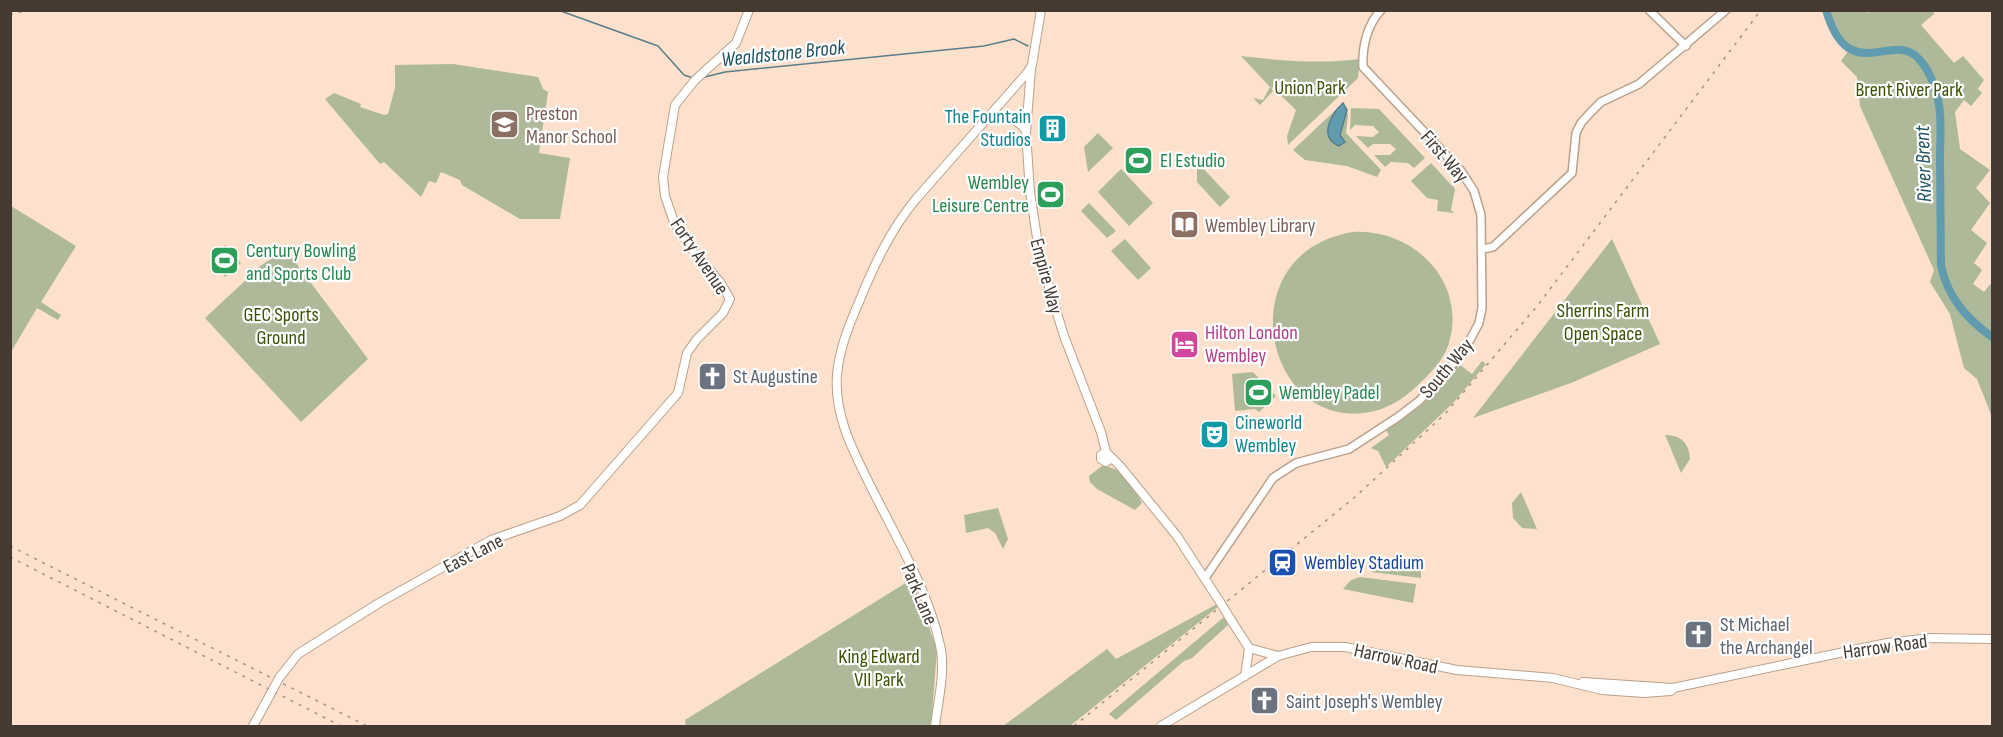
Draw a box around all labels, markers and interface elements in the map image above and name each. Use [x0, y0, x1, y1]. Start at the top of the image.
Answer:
water label: Wealdstone Brook [720, 34, 847, 72]
park label: Union Park [1274, 76, 1346, 100]
park label: Brent River Park [1855, 78, 1963, 102]
place label: Preston Manor School [526, 102, 617, 149]
place label: The Fountain Studios [945, 105, 1031, 152]
school or university icon: Preston Manor School [489, 109, 521, 141]
building icon: The Fountain Studios [1036, 112, 1068, 144]
water label: River Brent [1910, 125, 1937, 203]
street label: First Way [1415, 126, 1474, 188]
sports icon: El Estudio [1123, 144, 1155, 176]
place label: El Estudio [1160, 149, 1225, 173]
place label: Wembley Leisure Centre [932, 171, 1029, 218]
sports icon: Wembley Leisure Centre [1034, 178, 1066, 210]
library icon: Wembley Library [1168, 209, 1200, 241]
street label: Forty Avenue [665, 214, 734, 300]
place label: Wembley Library [1205, 214, 1316, 238]
street label: Empire Way [1024, 236, 1068, 317]
place label: Century Bowling and Sports Club [246, 239, 356, 286]
sports icon: Century Bowling and Sports Club [209, 245, 241, 277]
park label: Sherrins Farm Open Space [1557, 299, 1649, 346]
park label: GEC Sports Ground [243, 303, 319, 350]
place label: Hilton London Wembley [1205, 321, 1298, 368]
hotel icon: Hilton London Wembley [1168, 328, 1200, 360]
street label: South Way [1415, 334, 1479, 403]
church icon: St Augustine [696, 360, 728, 392]
place label: St Augustine [733, 365, 818, 389]
sports icon: Wembley Padel [1242, 376, 1274, 408]
place label: Wembley Padel [1279, 381, 1379, 405]
place label: Cineworld Wembley [1235, 411, 1302, 458]
theatre icon: Cineworld Wembley [1198, 418, 1230, 450]
street label: East Lane [440, 529, 507, 579]
station icon: Wembley Stadium [1267, 546, 1299, 578]
place label: Wembley Stadium [1304, 551, 1424, 575]
street label: Park Lane [896, 560, 943, 629]
place label: St Michael the Archangel [1720, 613, 1813, 660]
church icon: St Michael the Archangel [1683, 619, 1715, 651]
street label: Harrow Road [1841, 629, 1929, 665]
street label: Harrow Road [1352, 638, 1440, 680]
park label: King Edward VII Park [838, 645, 920, 692]
church icon: Saint Joseph's Wembley [1249, 685, 1281, 717]
place label: Saint Joseph's Wembley [1286, 690, 1443, 714]

